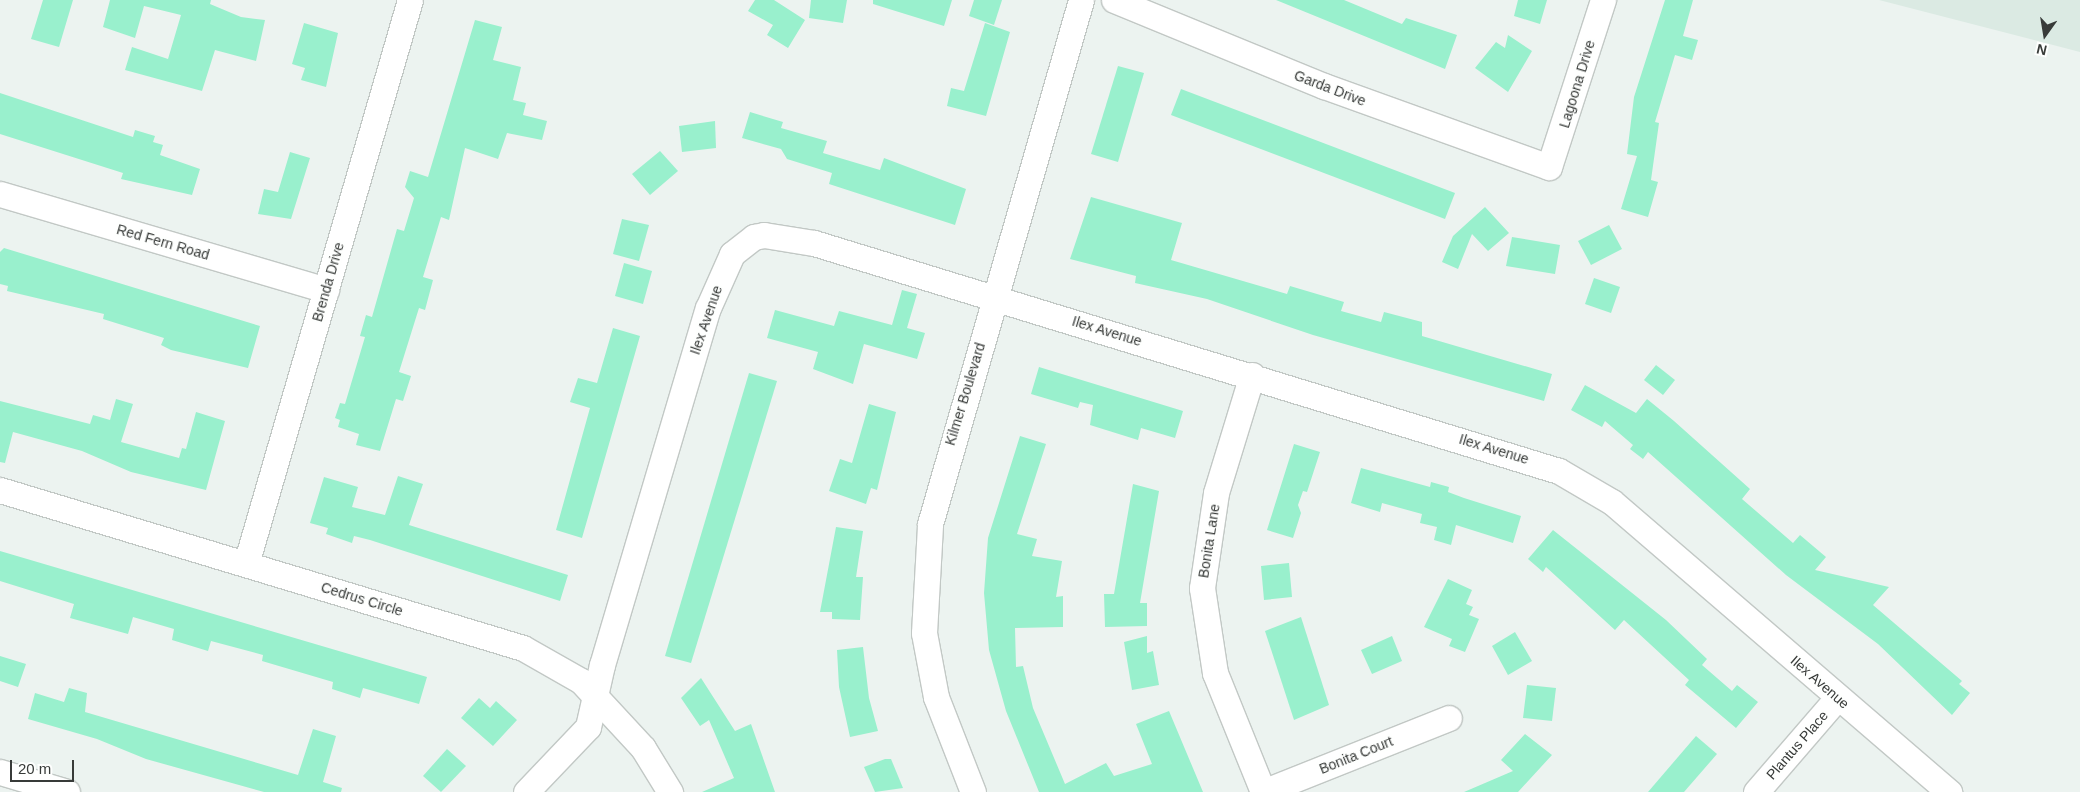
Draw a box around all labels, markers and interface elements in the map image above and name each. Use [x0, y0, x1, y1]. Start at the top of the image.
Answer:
north arrow [2020, 10, 2070, 60]
street label: Lagoona Drive [1556, 38, 1598, 130]
text: N [2035, 41, 2048, 59]
street label: Garda Drive [1292, 67, 1368, 109]
street label: Red Fern Road [115, 221, 211, 263]
street label: Brenda Drive [309, 240, 347, 324]
street label: Ilex Avenue [686, 283, 726, 357]
street label: Ilex Avenue [1070, 312, 1144, 350]
street label: Kilmer Boulevard [941, 341, 989, 447]
street label: Ilex Avenue [1457, 430, 1531, 468]
street label: Bonita Lane [1195, 503, 1223, 579]
street label: Cedrus Circle [319, 579, 405, 619]
street label: Ilex Avenue [1787, 652, 1853, 712]
street label: Plantus Place [1763, 707, 1831, 783]
street label: Bonita Court [1317, 733, 1395, 777]
scale bar [12, 750, 76, 782]
text: 20 m [18, 760, 51, 777]

